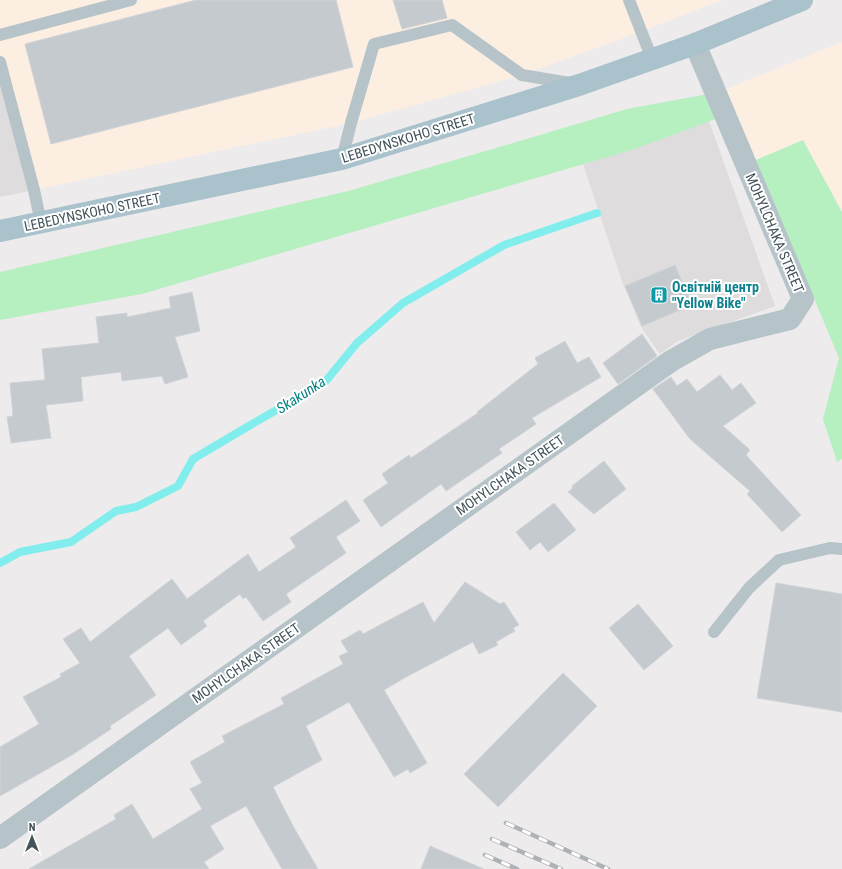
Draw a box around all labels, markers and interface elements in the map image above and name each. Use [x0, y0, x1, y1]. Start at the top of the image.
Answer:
street label: LEBEDYNSKOHO STREET [339, 110, 477, 166]
street label: MOHYLCHAKA STREET [743, 171, 807, 295]
street label: LEBEDYNSKOHO STREET [23, 190, 161, 234]
place label: Освітній центр "Yellow Bike" [672, 279, 759, 311]
building icon: Освітній центр "Yellow Bike" [649, 285, 669, 305]
water label: Skakunka [273, 372, 329, 418]
street label: MOHYLCHAKA STREET [453, 432, 567, 518]
street label: MOHYLCHAKA STREET [189, 620, 303, 706]
north arrow [12, 817, 52, 857]
text: N [29, 821, 36, 834]

